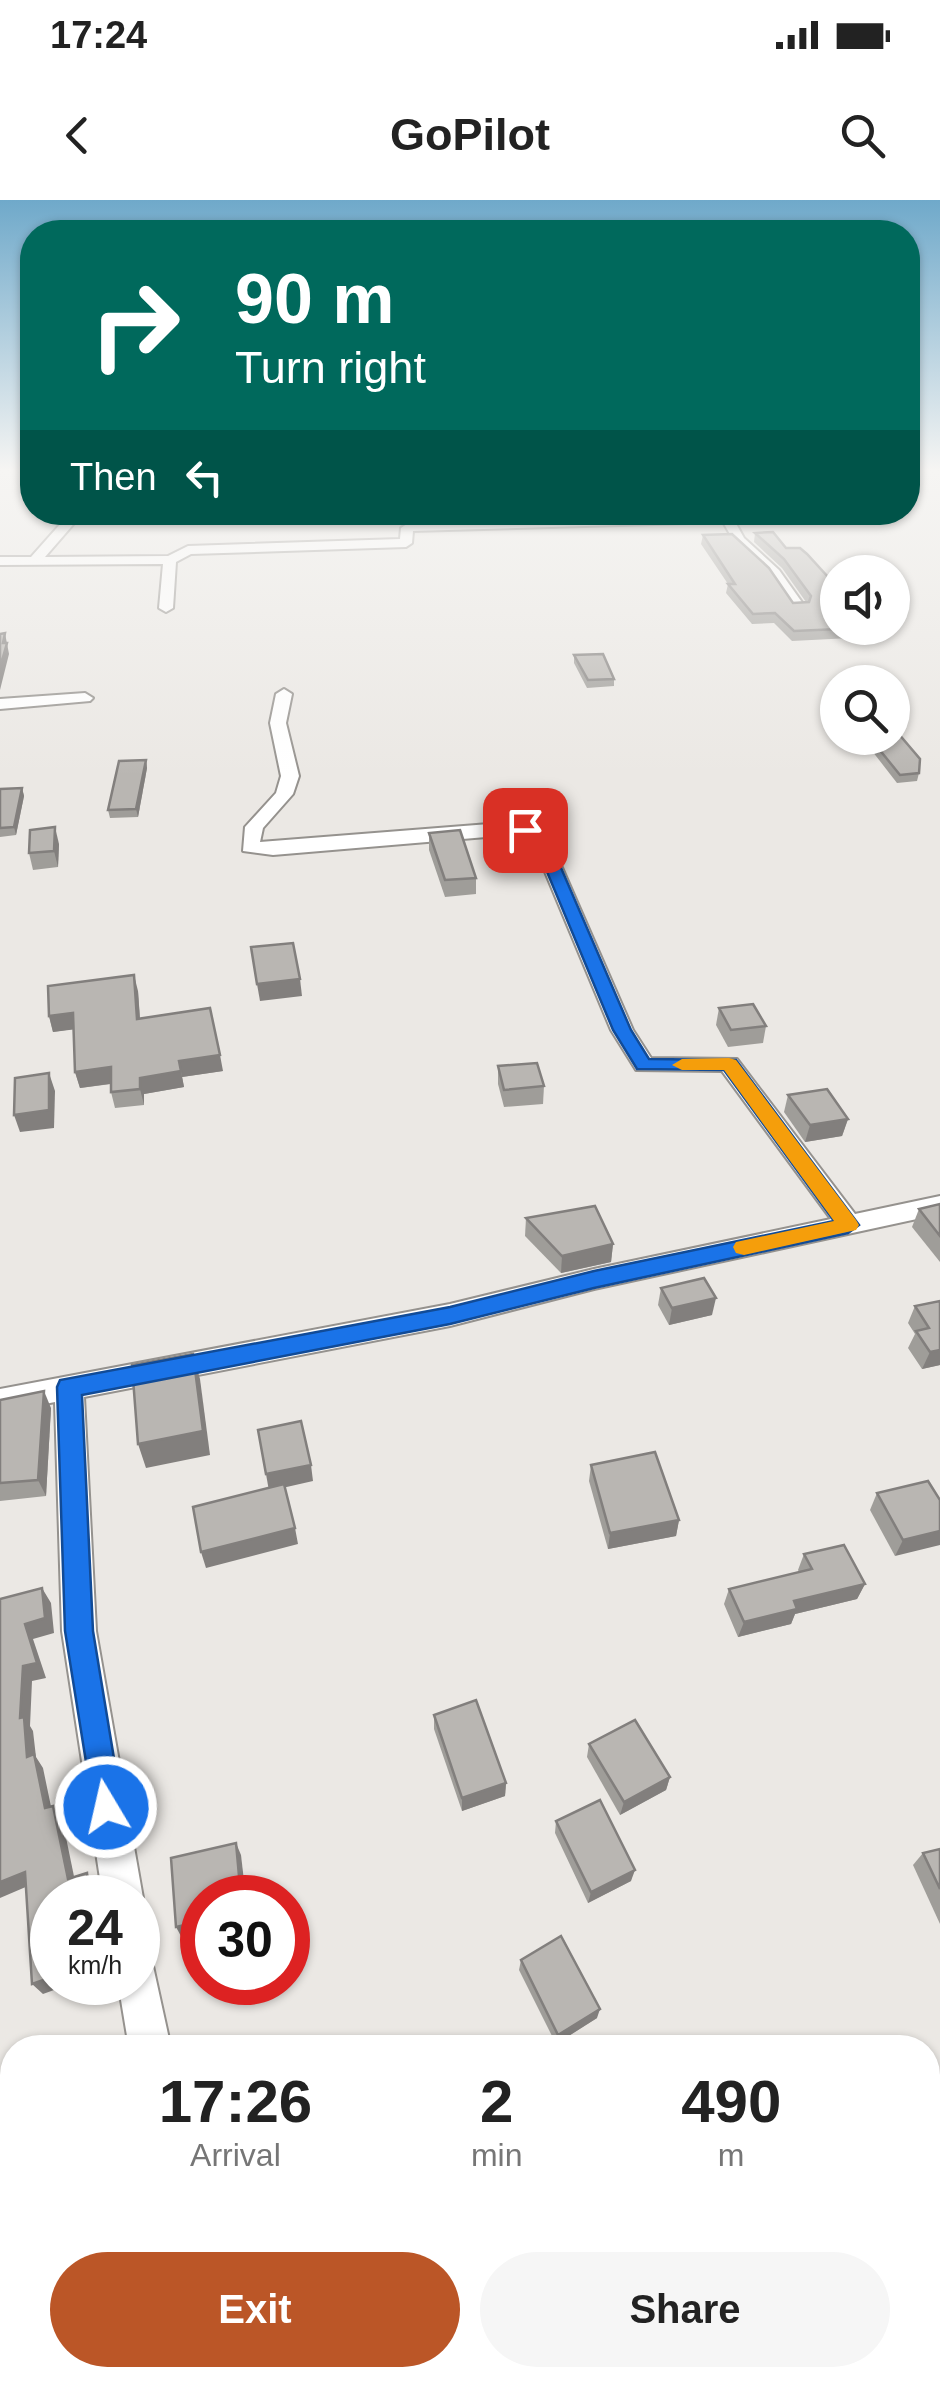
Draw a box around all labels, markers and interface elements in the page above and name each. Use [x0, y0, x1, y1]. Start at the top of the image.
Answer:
text: 17:24 [50, 14, 147, 56]
icon: back [50, 108, 105, 163]
icon: search [835, 108, 890, 163]
text: GoPilot [390, 109, 550, 160]
icon: right [70, 260, 200, 390]
text: 90 m [235, 260, 395, 338]
text: Turn right [235, 342, 426, 393]
icon: left [177, 450, 232, 505]
text: Then [70, 456, 157, 498]
map controls [820, 555, 910, 755]
button: sound [820, 555, 910, 645]
button: search [820, 665, 910, 755]
pin [483, 788, 568, 873]
icon: arrive [498, 803, 553, 858]
position arrow [54, 1755, 158, 1859]
speed limit sign: 30 [180, 1875, 310, 2005]
text: 24 [67, 1900, 123, 1956]
text: km/h [68, 1951, 122, 1979]
text: 17:26 [159, 2068, 312, 2135]
text: 2 [480, 2068, 513, 2135]
text: 490 [681, 2068, 781, 2135]
text: Arrival [190, 2137, 281, 2173]
text: min [471, 2137, 522, 2173]
text: m [718, 2137, 745, 2173]
button: Exit [50, 2252, 460, 2367]
button: Share [480, 2252, 890, 2367]

